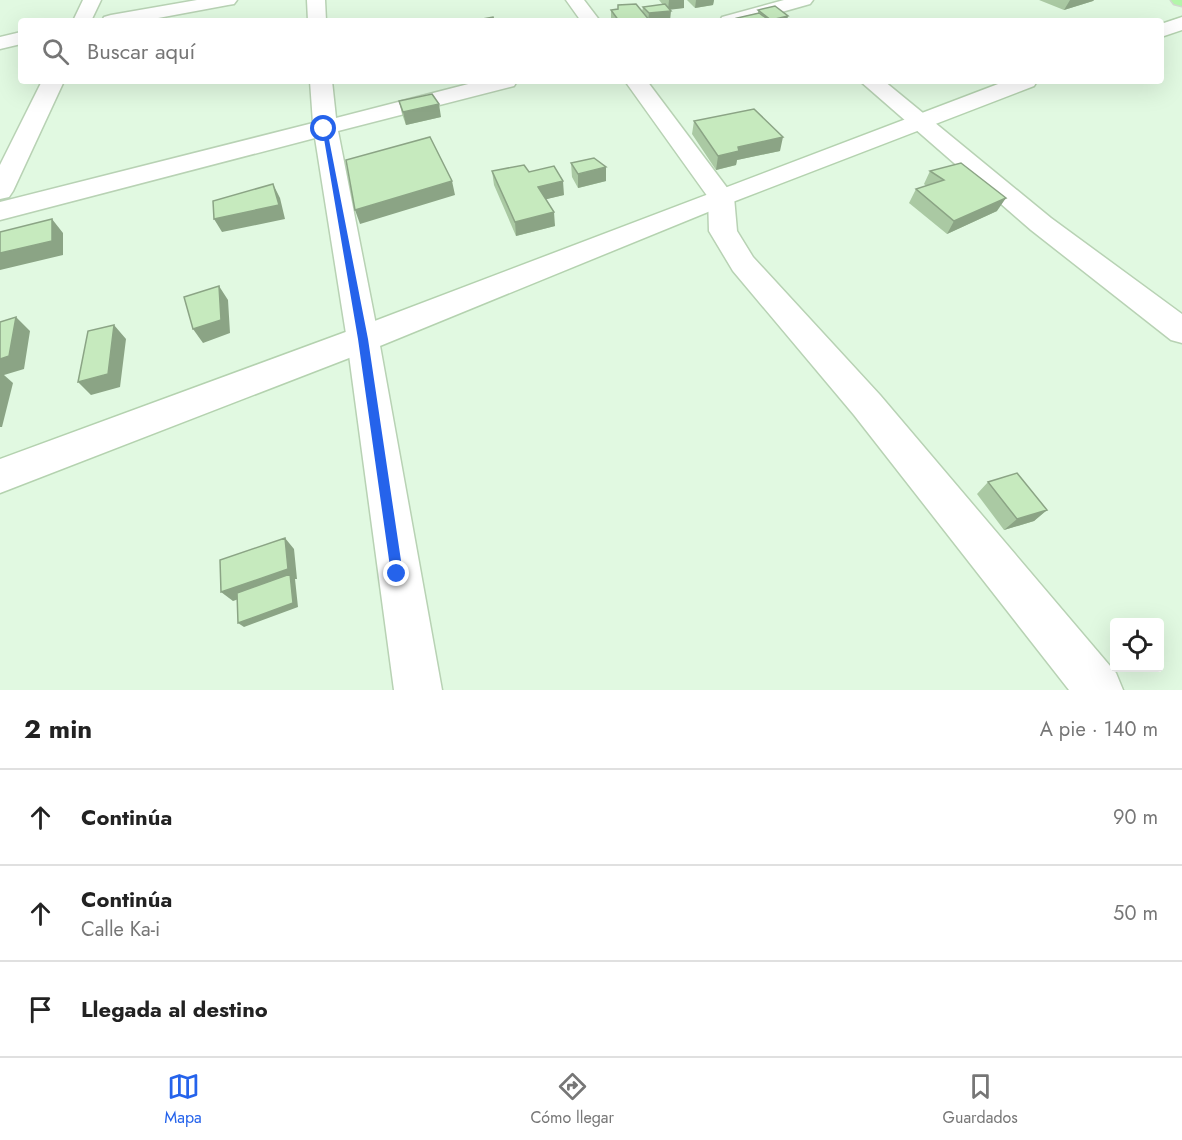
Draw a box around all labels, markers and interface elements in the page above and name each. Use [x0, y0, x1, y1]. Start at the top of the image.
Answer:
search box [18, 18, 1164, 84]
icon: search [39, 35, 72, 68]
text: Buscar aquí [87, 35, 195, 67]
route start [310, 115, 336, 141]
route end [383, 560, 409, 586]
map controls [1110, 618, 1164, 672]
button: locate [1110, 618, 1164, 672]
text: 2 min [24, 710, 92, 748]
text: A pie · 140 m [1040, 715, 1158, 744]
icon: ahead [24, 801, 57, 834]
text: Continúa [81, 801, 172, 833]
text: 90 m [1113, 803, 1158, 832]
text: Continúa [81, 883, 172, 915]
icon: ahead [24, 897, 57, 930]
text: 50 m [1113, 899, 1158, 928]
text: Calle Ka-i [81, 915, 160, 944]
icon: arrive [24, 993, 57, 1026]
text: Llegada al destino [81, 993, 268, 1025]
tab: Mapa [164, 1070, 202, 1129]
tab: Cómo llegar [530, 1070, 614, 1129]
tab: Guardados [943, 1070, 1018, 1129]

